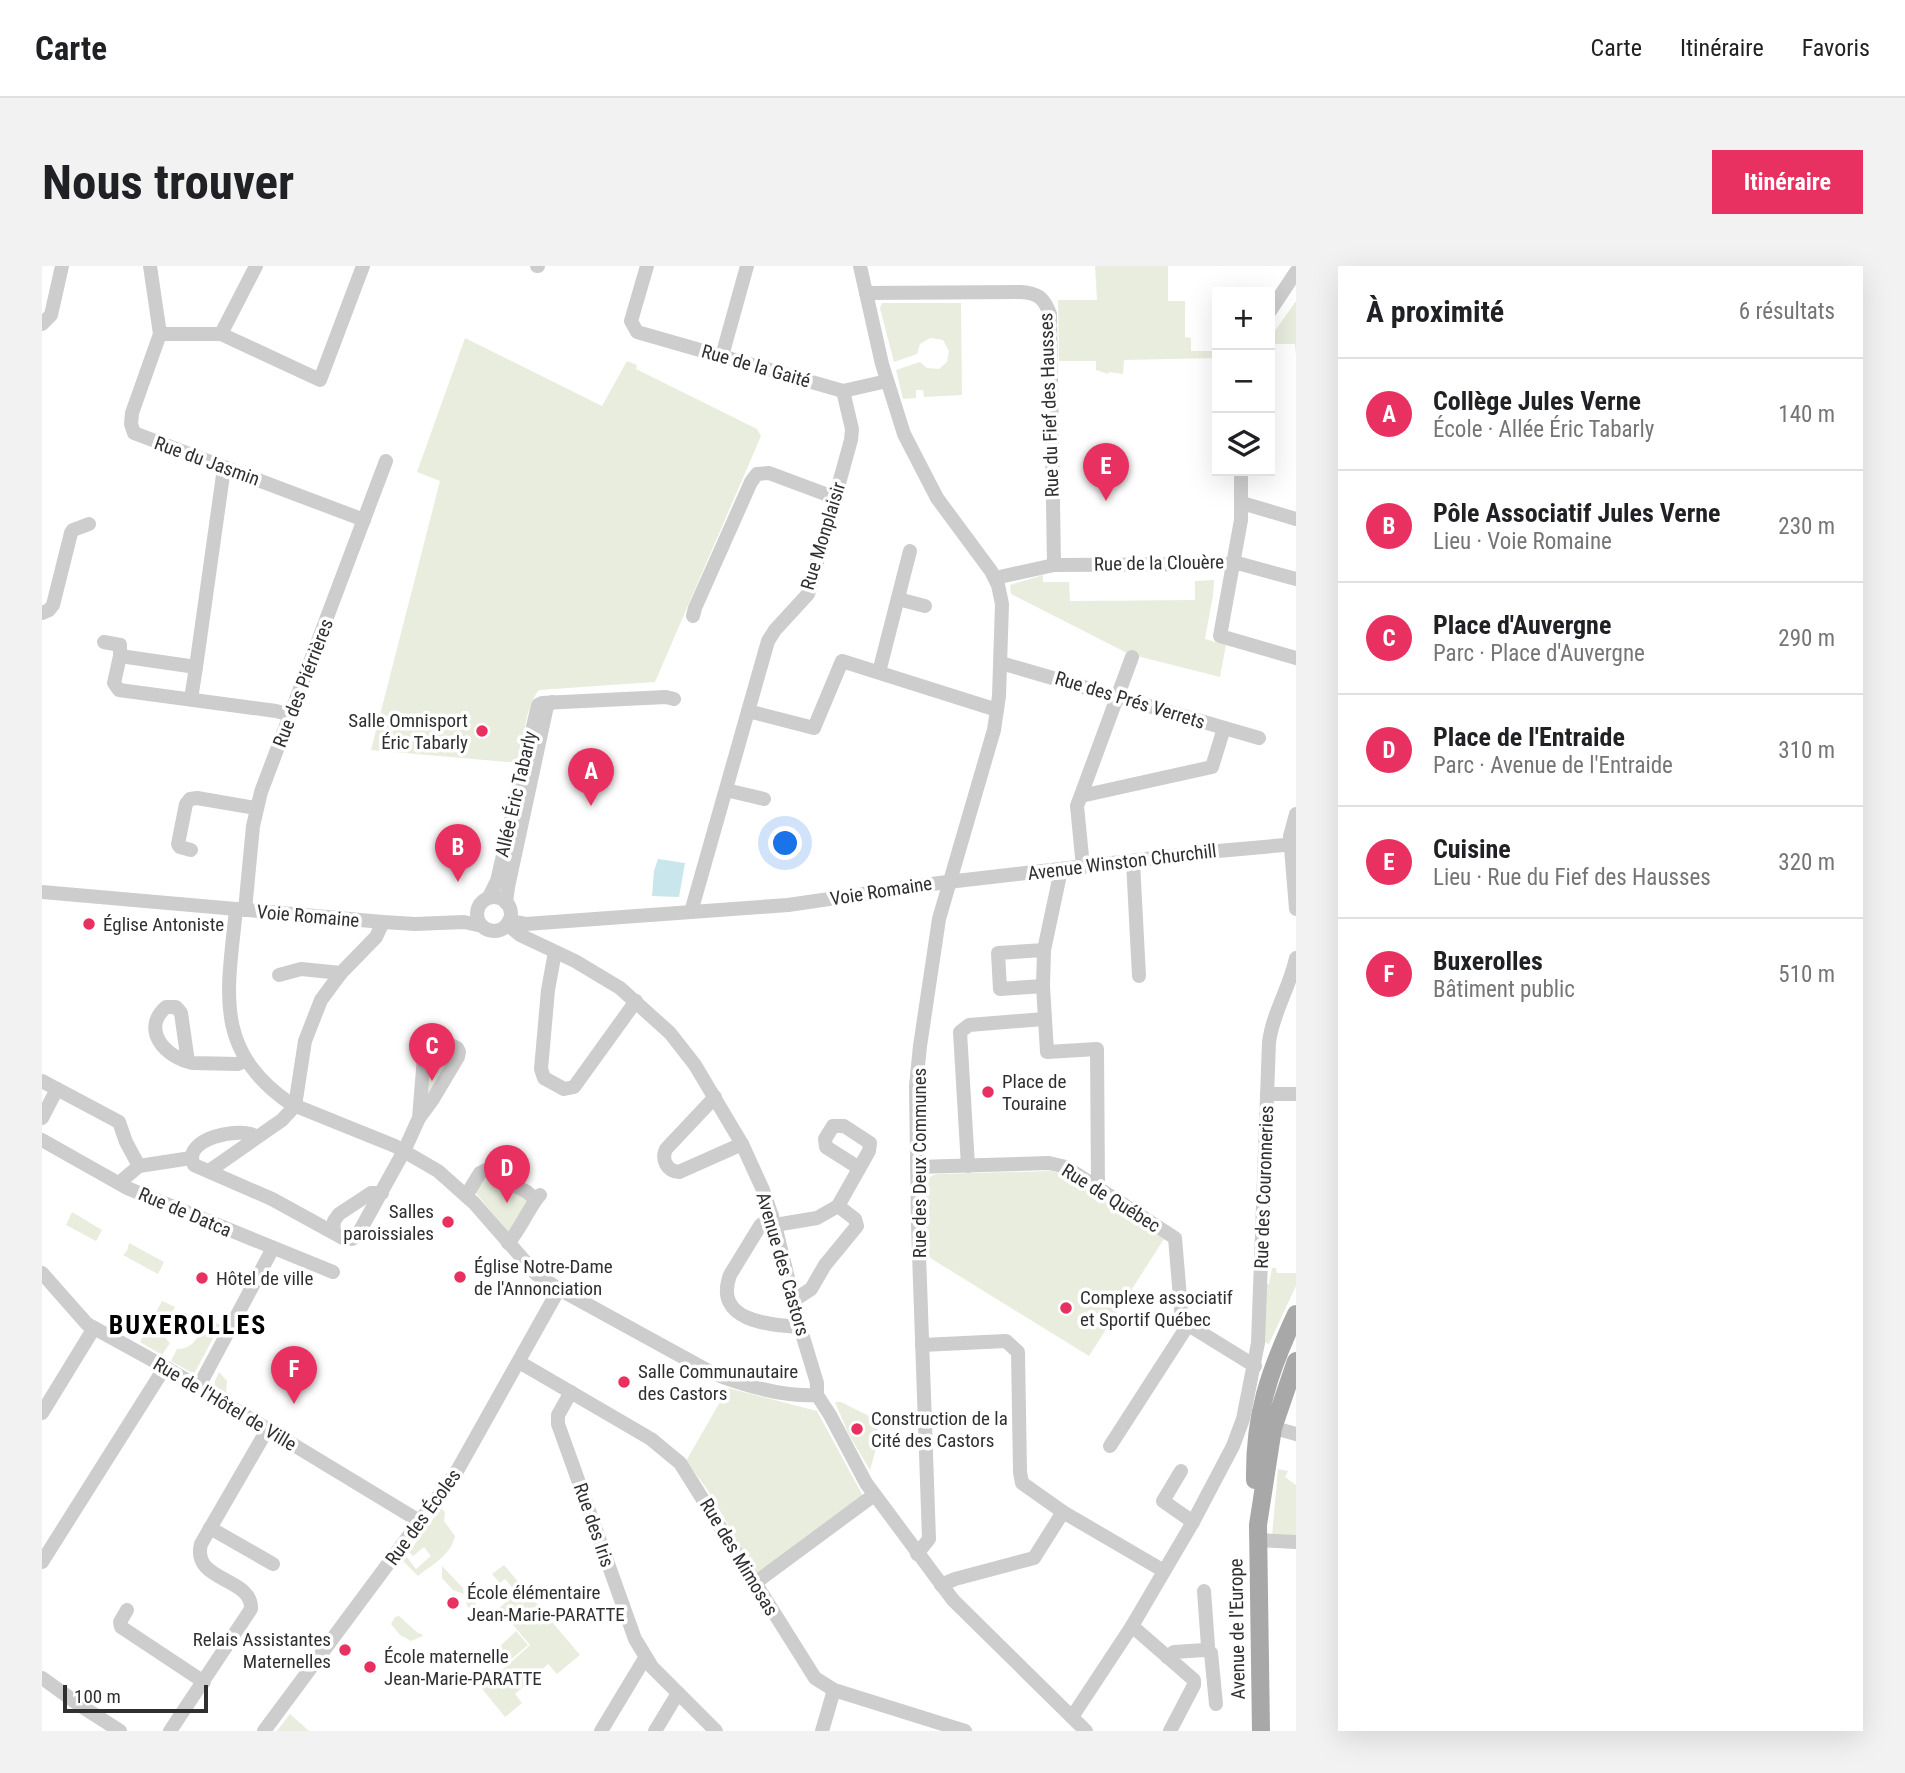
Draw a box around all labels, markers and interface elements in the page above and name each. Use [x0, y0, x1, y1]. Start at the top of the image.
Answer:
text: Carte [35, 29, 107, 68]
text: Carte [1591, 34, 1642, 62]
text: Itinéraire [1680, 34, 1764, 62]
text: Favoris [1802, 34, 1870, 62]
button: Itinéraire [1712, 150, 1863, 214]
text: Nous trouver [42, 154, 294, 211]
map controls [1212, 287, 1275, 476]
button: + [1212, 287, 1275, 350]
text: À proximité [1366, 294, 1504, 329]
text: 6 résultats [1739, 298, 1835, 325]
street label: Rue du Fief des Hausses [1034, 312, 1064, 498]
street label: Rue de la Gaité [699, 339, 813, 393]
button: − [1212, 350, 1275, 413]
text: Collège Jules Verne [1433, 386, 1641, 416]
text: A [1382, 401, 1396, 428]
text: 140 m [1778, 401, 1835, 428]
button: layers [1212, 413, 1275, 476]
text: École · Allée Éric Tabarly [1433, 416, 1654, 443]
street label: Rue du Jasmin [151, 431, 263, 491]
pin: E [1083, 443, 1129, 501]
street label: Rue Monplaisir [796, 479, 850, 593]
text: Pôle Associatif Jules Verne [1433, 498, 1720, 528]
text: B [1383, 513, 1395, 540]
text: 230 m [1778, 513, 1835, 540]
text: Lieu · Voie Romaine [1433, 528, 1612, 555]
street label: Rue de la Clouère [1094, 550, 1224, 576]
text: Place d'Auvergne [1433, 610, 1611, 640]
street label: Rue des Piérrières [268, 616, 338, 750]
text: C [1382, 625, 1396, 652]
text: 290 m [1778, 625, 1835, 652]
text: Parc · Place d'Auvergne [1433, 640, 1645, 667]
street label: Rue des Prés Verrets [1052, 666, 1208, 734]
place label: Salle Omnisport Éric Tabarly [348, 709, 468, 754]
text: Place de l'Entraide [1433, 722, 1625, 752]
marker: Salle Omnisport Éric Tabarly [474, 723, 490, 739]
street label: Allée Éric Tabarly [490, 729, 542, 859]
text: D [1383, 737, 1396, 764]
text: 310 m [1778, 737, 1835, 764]
pin: A [568, 748, 614, 806]
text: Parc · Avenue de l'Entraide [1433, 752, 1673, 779]
pin: B [435, 824, 481, 882]
your location [768, 826, 802, 860]
text: Cuisine [1433, 834, 1511, 864]
street label: Avenue Winston Churchill [1026, 839, 1218, 885]
text: E [1383, 849, 1395, 876]
text: 320 m [1778, 849, 1835, 876]
text: Lieu · Rue du Fief des Hausses [1433, 864, 1711, 891]
street label: Voie Romaine [828, 872, 934, 910]
street label: Voie Romaine [256, 900, 360, 932]
place label: Église Antoniste [103, 913, 224, 936]
marker: Église Antoniste [81, 916, 97, 932]
text: Buxerolles [1433, 946, 1543, 976]
text: F [1384, 961, 1394, 988]
text: 510 m [1778, 961, 1835, 988]
text: Bâtiment public [1433, 976, 1575, 1003]
pin: C [409, 1023, 455, 1081]
street label: Rue des Deux Communes [908, 1068, 931, 1258]
place label: Place de Touraine [1002, 1070, 1067, 1115]
marker: Place de Touraine [980, 1084, 996, 1100]
street label: Rue des Couronneries [1250, 1105, 1278, 1269]
pin: D [484, 1145, 530, 1203]
street label: Rue de Québec [1058, 1159, 1165, 1237]
street label: Rue de Datca [135, 1182, 235, 1242]
street label: Avenue des Castors [751, 1190, 815, 1338]
place label: Salles paroissiales [343, 1200, 434, 1245]
marker: Salles paroissiales [440, 1214, 456, 1230]
place label: Église Notre-Dame de l'Annonciation [474, 1255, 613, 1300]
place label: Hôtel de ville [216, 1267, 313, 1290]
marker: Église Notre-Dame de l'Annonciation [452, 1269, 468, 1285]
marker: Hôtel de ville [194, 1270, 210, 1286]
place label: Complexe associatif et Sportif Québec [1080, 1286, 1233, 1331]
marker: Complexe associatif et Sportif Québec [1058, 1300, 1074, 1316]
district label: BUXEROLLES [109, 1310, 267, 1340]
pin: F [271, 1346, 317, 1404]
street label: Rue de l'Hôtel de Ville [149, 1352, 301, 1456]
place label: Salle Communautaire des Castors [638, 1360, 798, 1405]
marker: Salle Communautaire des Castors [616, 1374, 632, 1390]
place label: Construction de la Cité des Castors [871, 1407, 1008, 1452]
marker: Construction de la Cité des Castors [849, 1421, 865, 1437]
street label: Rue des Écoles [380, 1464, 466, 1570]
street label: Rue des Iris [569, 1480, 619, 1570]
street label: Rue des Mimosas [695, 1494, 783, 1620]
street label: Avenue de l'Europe [1224, 1558, 1250, 1700]
place label: École élémentaire Jean-Marie-PARATTE [467, 1581, 625, 1626]
marker: École élémentaire Jean-Marie-PARATTE [445, 1595, 461, 1611]
place label: Relais Assistantes Maternelles [193, 1628, 331, 1673]
marker: Relais Assistantes Maternelles [337, 1642, 353, 1658]
place label: École maternelle Jean-Marie-PARATTE [384, 1645, 542, 1690]
marker: École maternelle Jean-Marie-PARATTE [362, 1659, 378, 1675]
scale bar [63, 1682, 208, 1714]
text: 100 m [74, 1685, 121, 1708]

